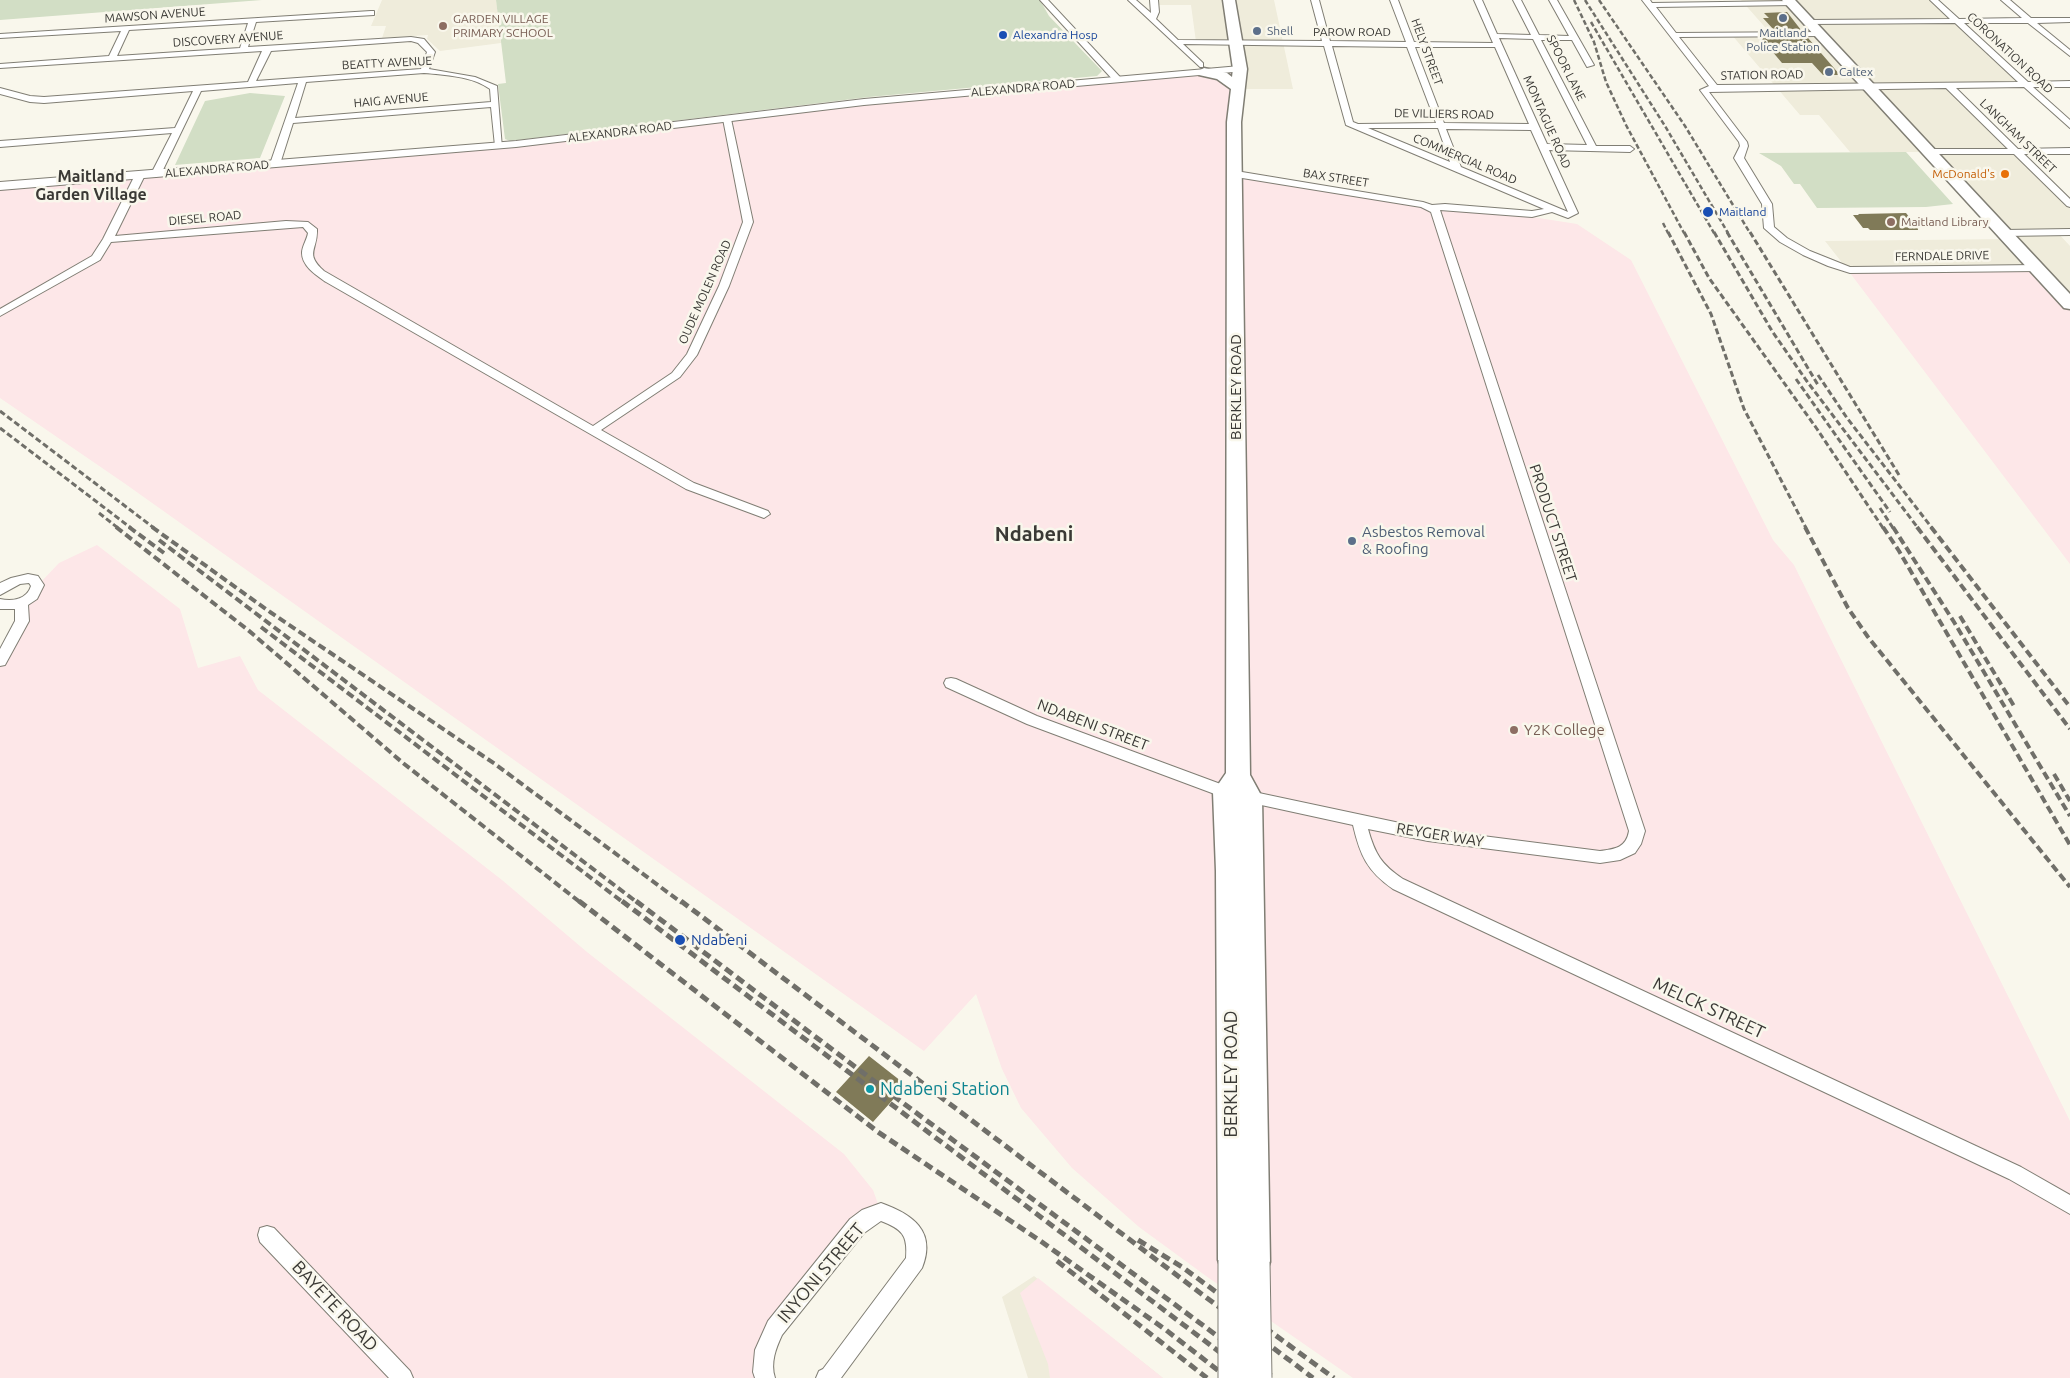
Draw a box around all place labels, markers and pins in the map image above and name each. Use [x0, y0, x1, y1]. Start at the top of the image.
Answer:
place label: GARDEN VILLAGE PRIMARY SCHOOL [453, 12, 553, 40]
marker: Maitland Police Station [1777, 12, 1789, 24]
marker: GARDEN VILLAGE PRIMARY SCHOOL [437, 20, 449, 32]
place label: Shell [1267, 24, 1293, 38]
marker: Shell [1251, 25, 1263, 37]
place label: Maitland Police Station [1746, 26, 1820, 54]
place label: Alexandra Hosp [1013, 28, 1098, 42]
marker: Alexandra Hosp [997, 29, 1009, 41]
place label: Caltex [1839, 65, 1873, 79]
marker: Caltex [1823, 66, 1835, 78]
place label: McDonald's [1932, 167, 1995, 181]
marker: McDonald's [1999, 168, 2011, 180]
marker: Maitland [1701, 205, 1715, 219]
place label: Maitland [1719, 205, 1766, 219]
place label: Maitland Library [1901, 215, 1989, 229]
marker: Maitland Library [1885, 216, 1897, 228]
place label: Asbestos Removal & Roofing [1362, 523, 1485, 558]
marker: Asbestos Removal & Roofing [1346, 535, 1358, 547]
place label: Y2K College [1524, 721, 1605, 739]
marker: Y2K College [1508, 724, 1520, 736]
place label: Ndabeni [691, 931, 747, 949]
marker: Ndabeni [673, 933, 687, 947]
place label: Ndabeni Station [880, 1078, 1010, 1100]
marker: Ndabeni Station [864, 1083, 876, 1095]

